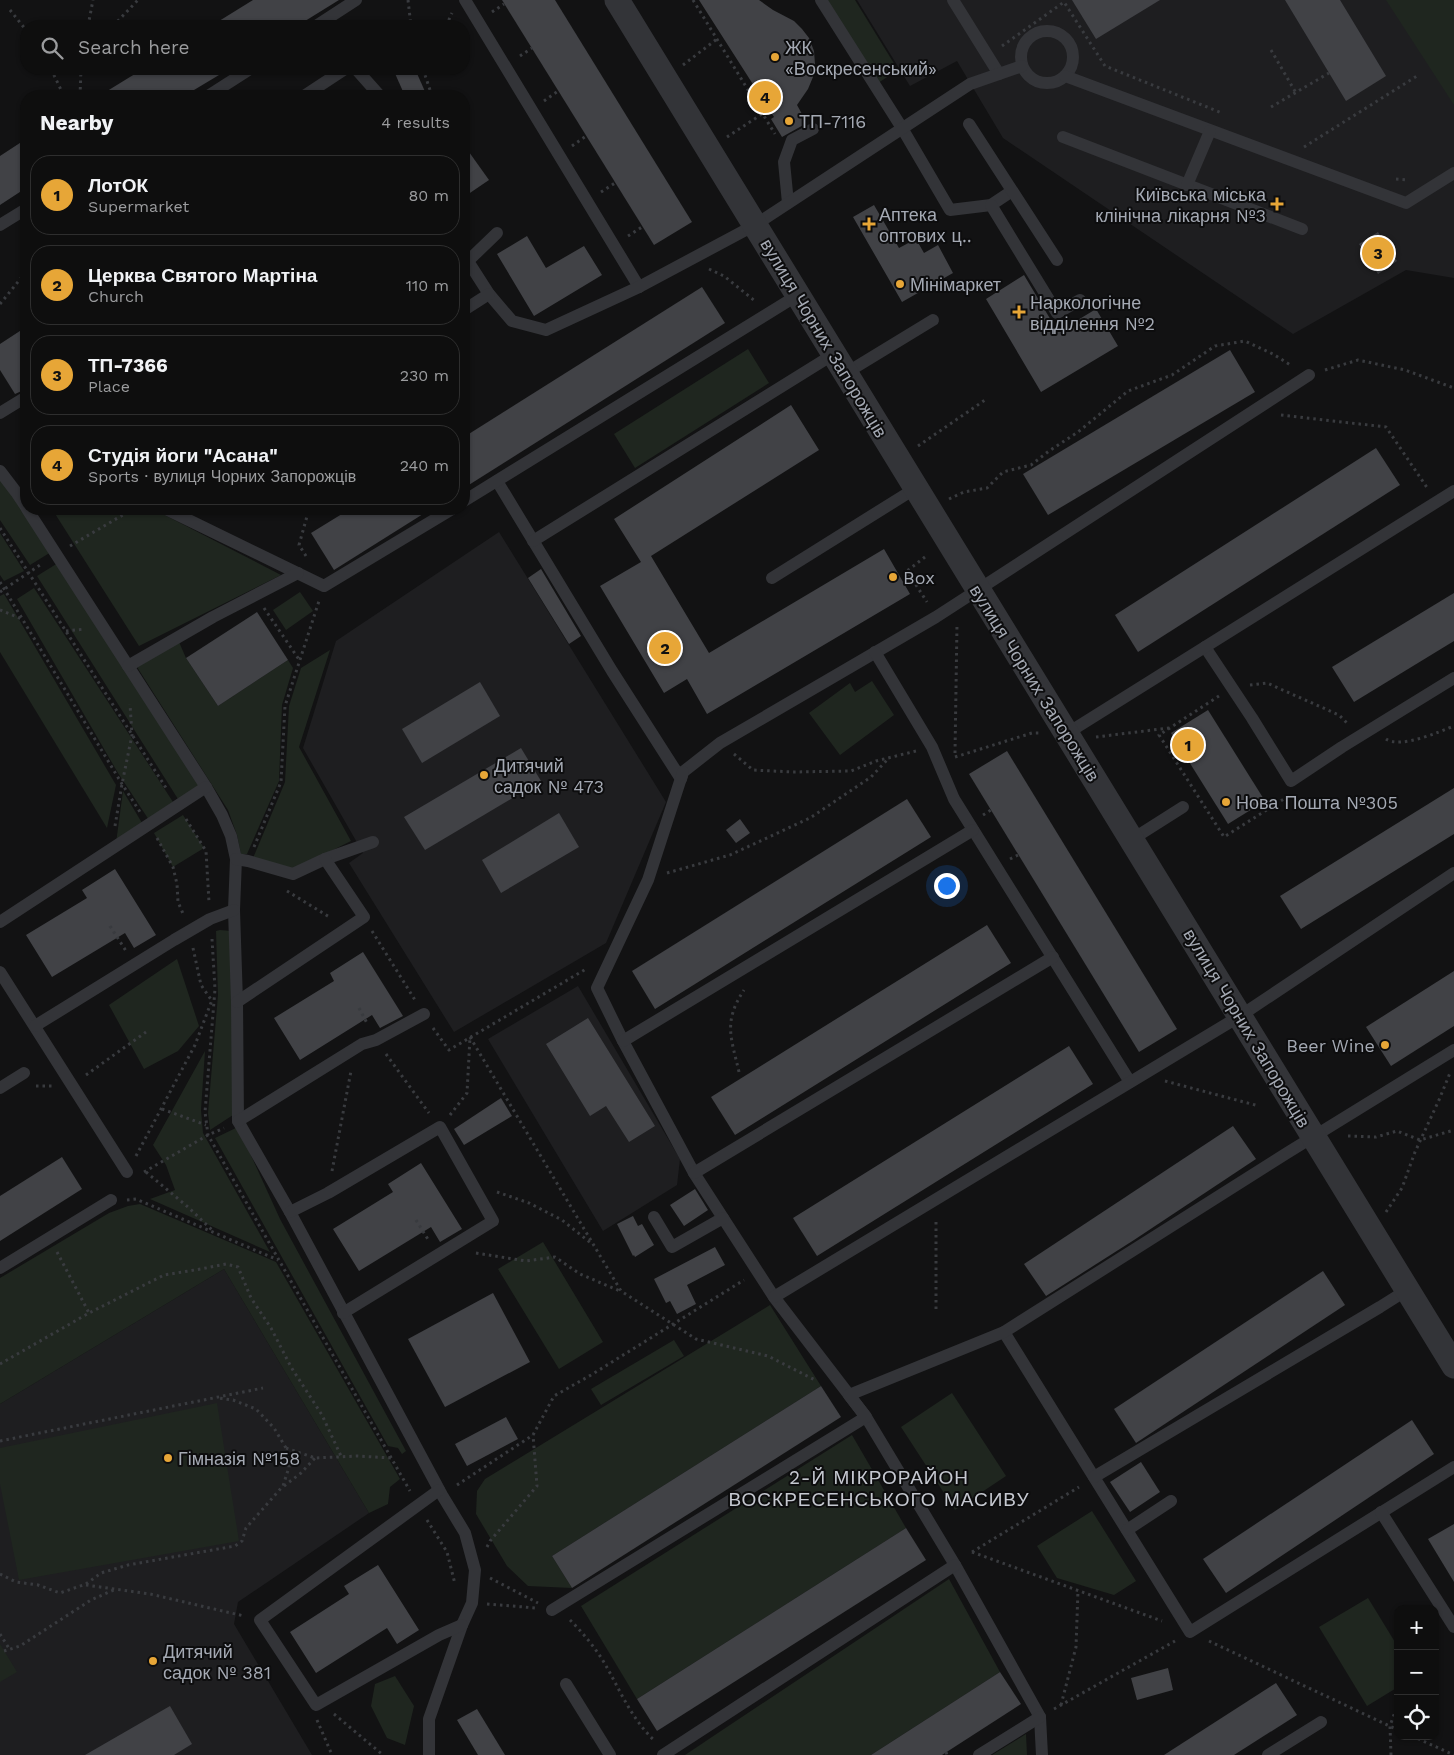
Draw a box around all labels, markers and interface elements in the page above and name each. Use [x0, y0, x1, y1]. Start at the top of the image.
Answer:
search box [20, 20, 470, 75]
icon: search [38, 34, 66, 62]
text: Search here [78, 36, 189, 59]
place label: ЖК «Воскресенський» [785, 37, 937, 79]
marker: ЖК «Воскресенський» [769, 51, 781, 63]
pin: 4 [749, 78, 781, 116]
text: Nearby [40, 110, 113, 135]
place label: ТП-7116 [799, 111, 866, 132]
text: 4 results [381, 113, 450, 132]
marker: ТП-7116 [783, 115, 795, 127]
text: ЛотОК [88, 174, 148, 197]
place label: Київська міська клінічна лікарня №3 [1095, 184, 1267, 226]
text: 1 [54, 186, 60, 205]
text: 80 m [408, 186, 449, 205]
text: Supermarket [88, 197, 189, 216]
marker: Київська міська клінічна лікарня №3 [1270, 197, 1284, 211]
place label: Аптека оптових ц‥ [879, 204, 972, 246]
marker: Аптека оптових ц‥ [863, 218, 875, 230]
pin: 3 [1362, 234, 1394, 272]
street label: вулиця Чорних Запорожців [756, 235, 892, 441]
text: Церква Святого Мартіна [88, 264, 317, 287]
place label: Мінімаркет [910, 274, 1001, 295]
text: 2 [52, 276, 62, 295]
text: 110 m [406, 276, 449, 295]
marker: Мінімаркет [894, 278, 906, 290]
text: Church [88, 287, 144, 306]
place label: Наркологічне відділення №2 [1030, 292, 1155, 334]
marker: Наркологічне відділення №2 [1012, 305, 1026, 319]
text: ТП-7366 [88, 354, 168, 377]
text: 3 [52, 366, 62, 385]
text: 230 m [400, 366, 449, 385]
text: Place [88, 377, 130, 396]
text: Студія йоги "Асана" [88, 444, 278, 467]
text: 4 [52, 456, 62, 475]
text: 240 m [400, 456, 449, 475]
text: Sports · вулиця Чорних Запорожців [88, 467, 356, 486]
place label: Box [903, 567, 935, 588]
marker: Box [887, 571, 899, 583]
street label: вулиця Чорних Запорожців [966, 581, 1104, 785]
pin: 2 [649, 629, 681, 667]
pin: 1 [1172, 726, 1204, 764]
place label: Дитячий садок № 473 [494, 755, 604, 797]
marker: Дитячий садок № 473 [478, 769, 490, 781]
place label: Нова Пошта №305 [1236, 792, 1398, 813]
marker: Нова Пошта №305 [1220, 796, 1232, 808]
your location [934, 873, 960, 899]
street label: вулиця Чорних Запорожців [1179, 925, 1315, 1131]
place label: Beer Wine [1286, 1035, 1375, 1056]
marker: Beer Wine [1379, 1039, 1391, 1051]
place label: Гімназія №158 [178, 1448, 300, 1469]
marker: Гімназія №158 [162, 1452, 174, 1464]
district label: 2-Й МІКРОРАЙОН ВОСКРЕСЕНСЬКОГО МАСИВУ [729, 1466, 1029, 1511]
map controls [1394, 1605, 1439, 1740]
button: + [1394, 1605, 1439, 1650]
place label: Дитячий садок № 381 [163, 1641, 271, 1683]
button: − [1394, 1650, 1439, 1695]
marker: Дитячий садок № 381 [147, 1655, 159, 1667]
button: locate [1394, 1695, 1439, 1740]

